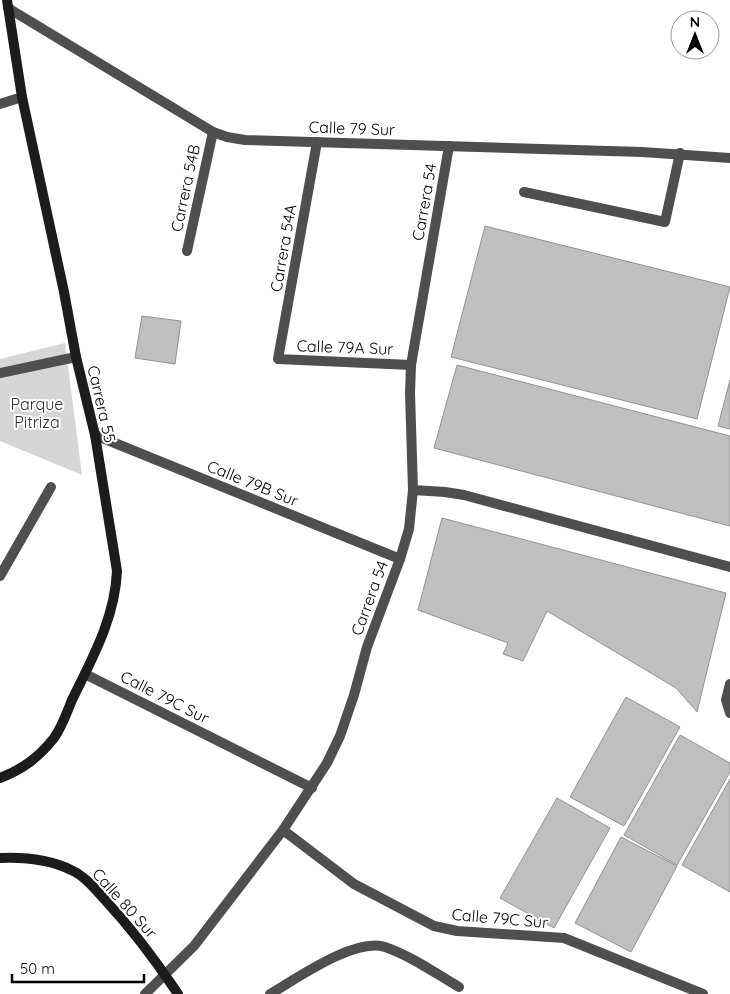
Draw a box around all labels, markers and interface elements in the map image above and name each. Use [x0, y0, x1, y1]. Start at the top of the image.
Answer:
north arrow [670, 10, 720, 60]
text: N [690, 13, 700, 31]
street label: Calle 79 Sur [308, 116, 396, 140]
street label: Carrera 54B [166, 143, 204, 233]
street label: Carrera 54 [407, 162, 441, 242]
street label: Carrera 54A [265, 203, 301, 293]
street label: Calle 79A Sur [296, 335, 394, 359]
street label: Carrera 55 [83, 363, 121, 445]
park label: Parque Pitriza [11, 394, 63, 432]
street label: Calle 79B Sur [204, 456, 302, 510]
street label: Carrera 54 [346, 558, 392, 638]
street label: Calle 79C Sur [117, 666, 213, 728]
street label: Calle 80 Sur [88, 864, 162, 942]
street label: Calle 79C Sur [451, 904, 549, 932]
scale bar [12, 952, 145, 984]
text: 50 m [20, 959, 55, 978]

